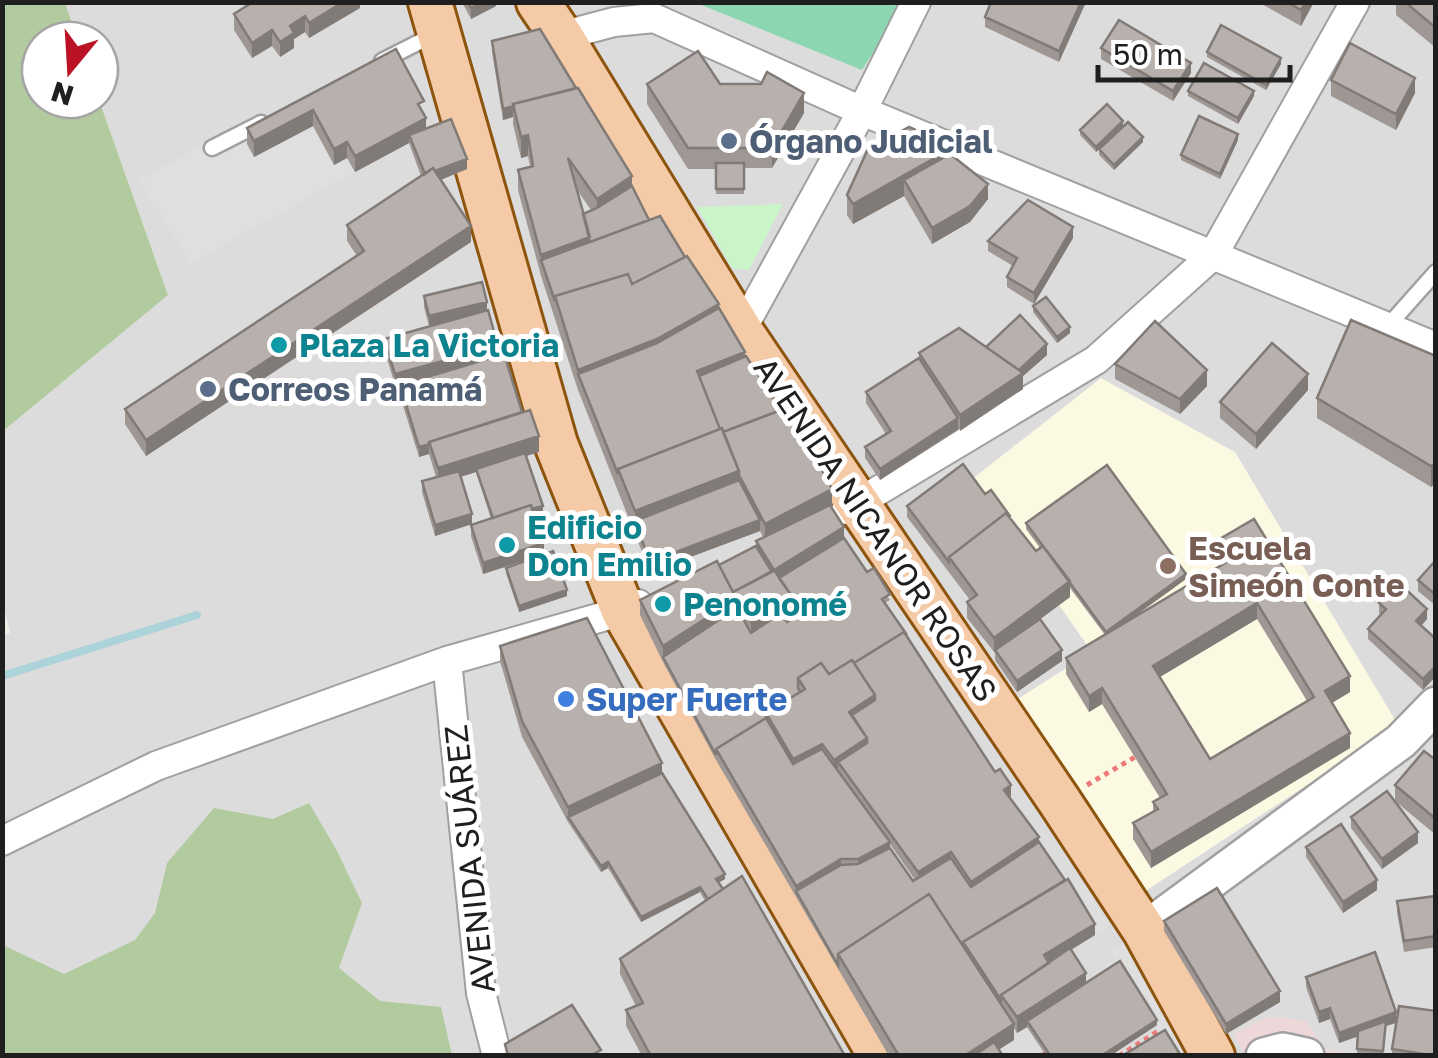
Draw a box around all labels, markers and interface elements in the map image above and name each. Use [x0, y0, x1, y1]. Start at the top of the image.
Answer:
north arrow [20, 20, 120, 120]
scale bar [1098, 20, 1290, 82]
text: 50 m [1113, 36, 1183, 72]
text: N [47, 75, 77, 113]
place label: Órgano Judicial [749, 122, 993, 160]
marker: Órgano Judicial [718, 130, 740, 152]
place label: Plaza La Victoria [299, 326, 559, 364]
marker: Plaza La Victoria [268, 334, 290, 356]
street label: AVENIDA NICANOR ROSAS [746, 350, 1006, 708]
place label: Correos Panamá [228, 370, 482, 408]
marker: Correos Panamá [197, 378, 219, 400]
place label: Edificio Don Emilio [527, 508, 692, 583]
place label: Escuela Simeón Conte [1188, 529, 1405, 604]
marker: Edificio Don Emilio [496, 534, 518, 556]
marker: Escuela Simeón Conte [1157, 555, 1179, 577]
place label: Penonomé [683, 585, 847, 623]
marker: Penonomé [652, 593, 674, 615]
place label: Super Fuerte [586, 680, 787, 718]
marker: Super Fuerte [555, 688, 577, 710]
street label: AVENIDA SUÁREZ [436, 723, 502, 995]

